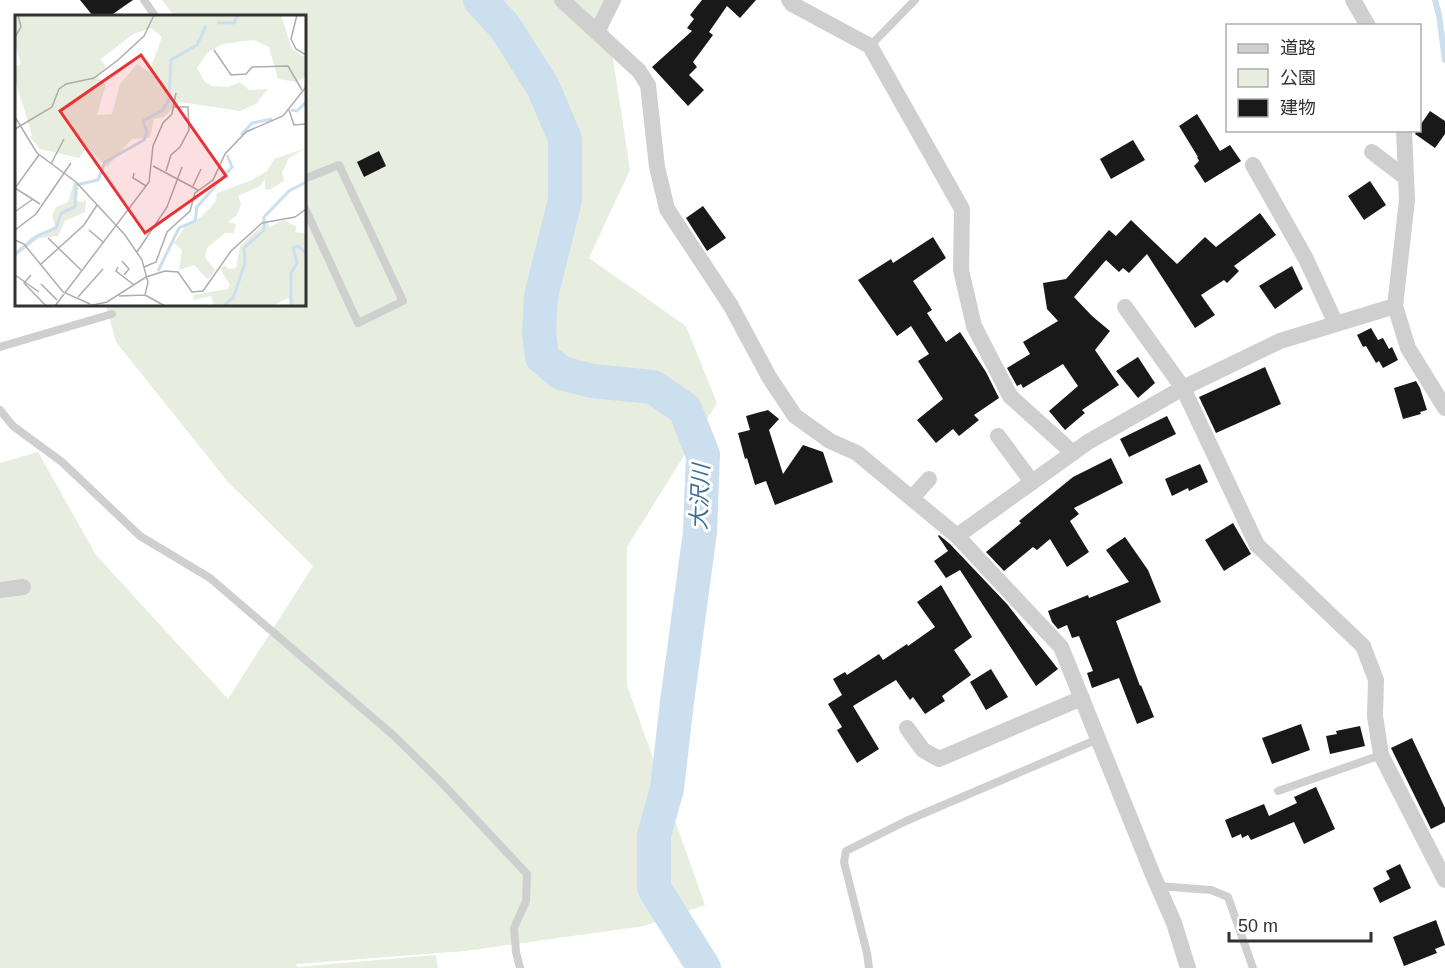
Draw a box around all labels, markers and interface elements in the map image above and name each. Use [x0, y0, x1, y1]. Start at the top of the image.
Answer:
inset map [15, 15, 306, 306]
legend [1226, 24, 1421, 132]
text: 道路 [1280, 38, 1316, 58]
text: 公園 [1280, 68, 1316, 88]
text: 建物 [1280, 98, 1316, 118]
water label: 大沢川 [686, 462, 714, 530]
scale bar [1229, 905, 1372, 943]
text: 50 m [1238, 916, 1278, 936]

